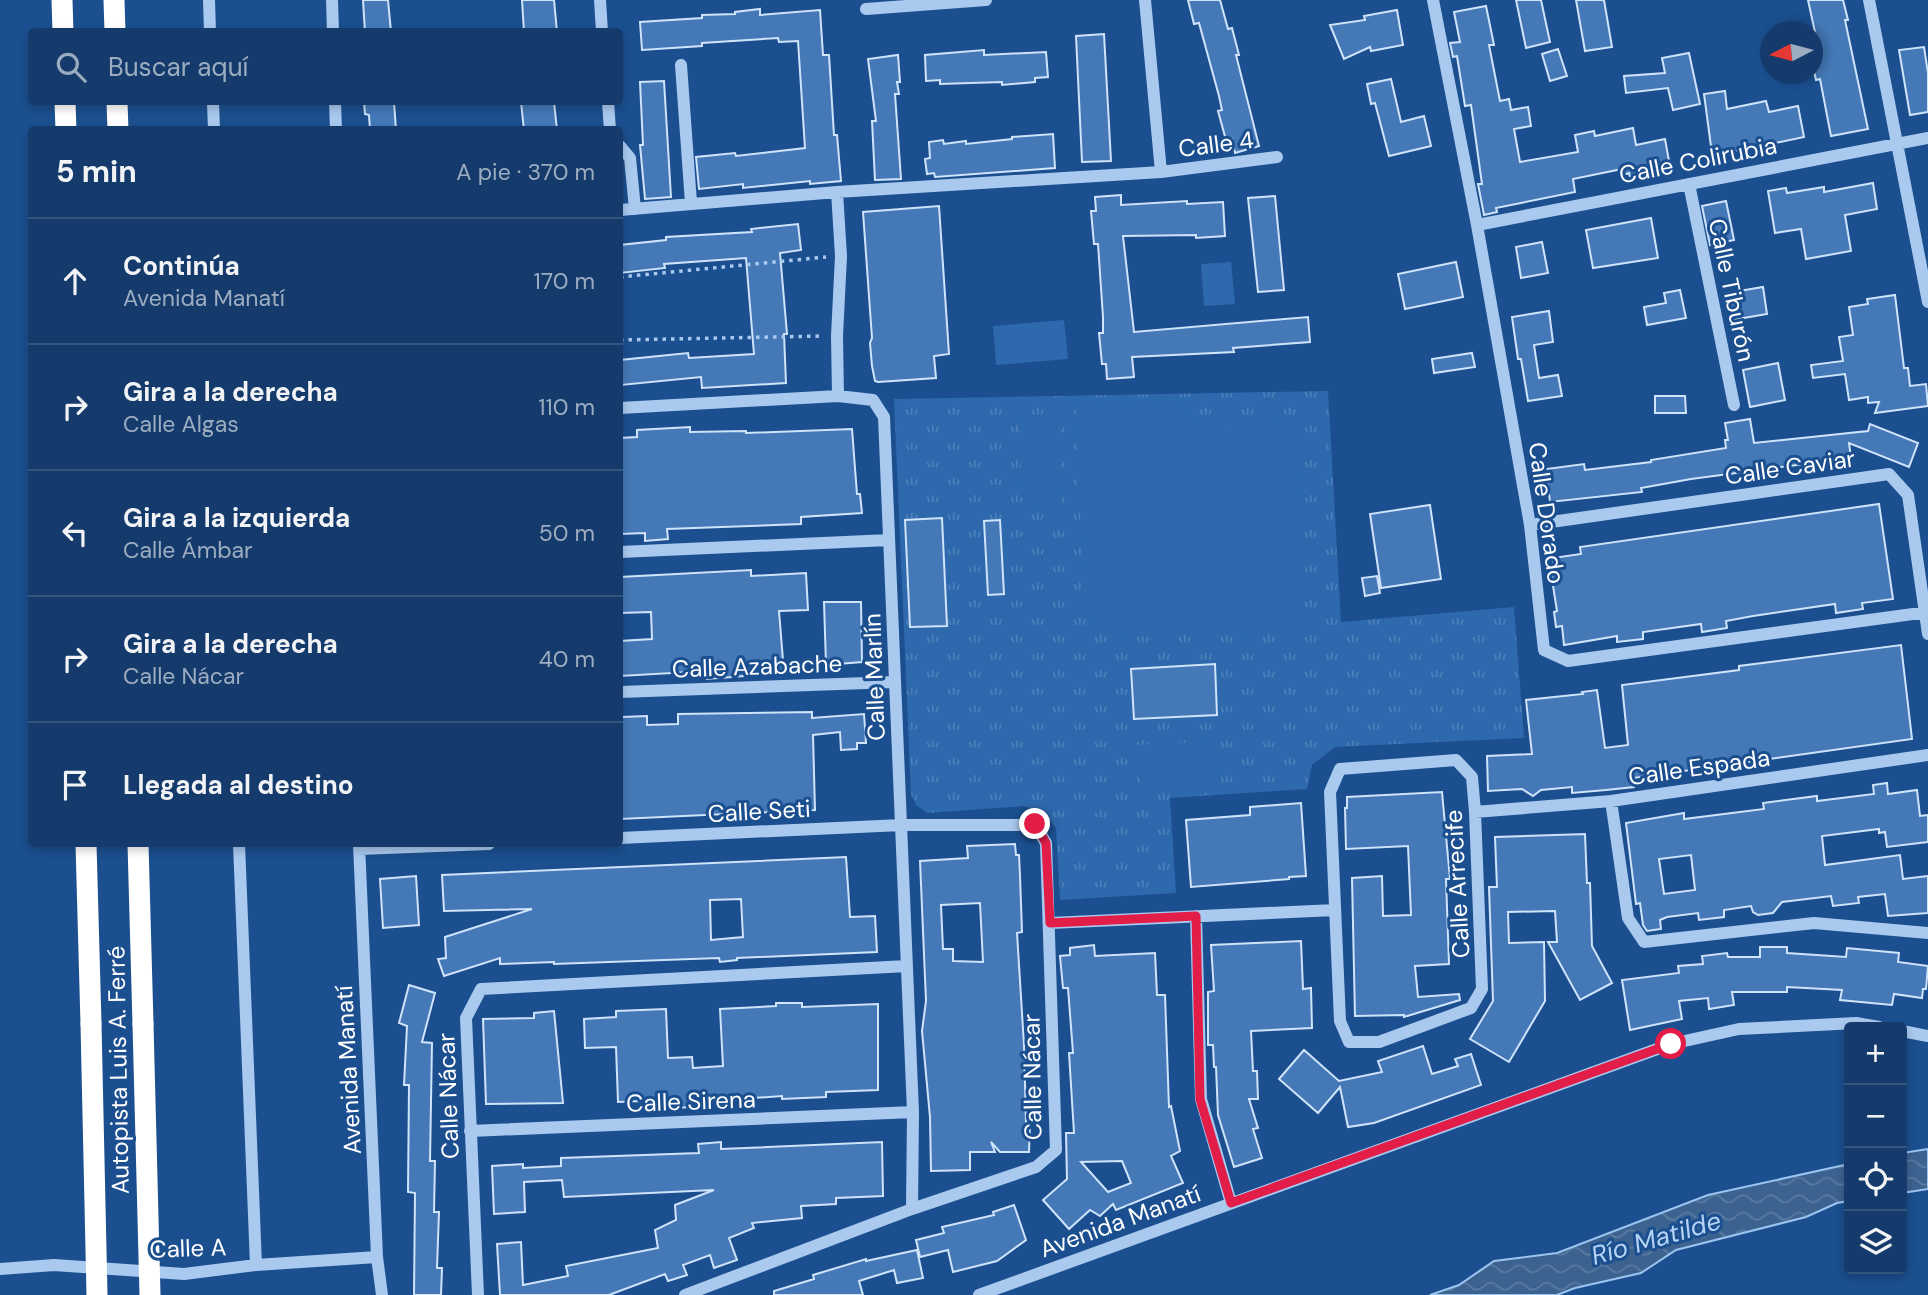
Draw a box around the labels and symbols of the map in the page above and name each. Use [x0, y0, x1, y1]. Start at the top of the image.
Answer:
north arrow [1760, 21, 1823, 84]
street label: Calle 4 [1177, 124, 1255, 164]
street label: Calle Colirubia [1617, 130, 1779, 190]
street label: Calle Tiburón [1702, 216, 1762, 364]
street label: Calle Dorado [1522, 440, 1572, 586]
street label: Calle Caviar [1723, 443, 1857, 491]
street label: Calle Marlín [856, 613, 892, 741]
street label: Calle Azabache [671, 648, 843, 684]
street label: Calle Espada [1626, 742, 1772, 792]
street label: Calle Seti [707, 793, 811, 829]
route end [1019, 808, 1050, 839]
street label: Calle Arrecife [1438, 809, 1476, 959]
street label: Autopista Luis A. Ferré [100, 946, 136, 1194]
street label: Avenida Manatí [328, 984, 368, 1155]
street label: Calle Nácar [1015, 1013, 1049, 1140]
route start [1655, 1028, 1686, 1059]
street label: Calle Nácar [430, 1032, 466, 1160]
street label: Calle Sirena [626, 1083, 756, 1119]
street label: Avenida Manatí [1035, 1177, 1205, 1264]
water label: Río Matilde [1587, 1203, 1725, 1273]
street label: Calle A [149, 1231, 227, 1265]

